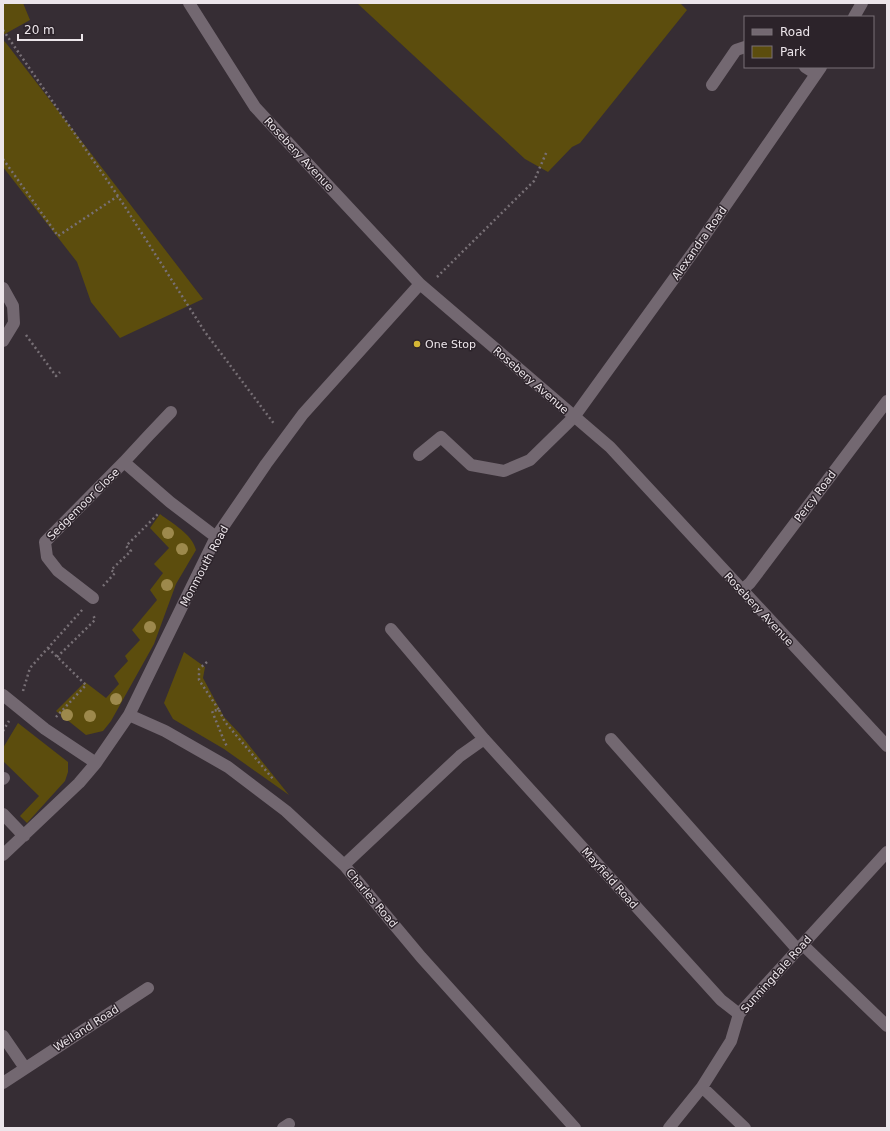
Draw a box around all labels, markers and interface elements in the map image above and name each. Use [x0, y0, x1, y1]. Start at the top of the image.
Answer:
scale bar [18, 16, 82, 42]
legend [744, 16, 874, 68]
text: 20 m [24, 23, 55, 37]
text: Road [780, 25, 810, 39]
text: Park [780, 45, 806, 59]
street label: Rosebery Avenue [261, 115, 336, 194]
street label: Alexandra Road [669, 204, 730, 283]
place label: One Stop [425, 338, 476, 351]
marker: One Stop [412, 339, 422, 349]
street label: Rosebery Avenue [490, 344, 571, 417]
street label: Sedgemoor Close [45, 465, 122, 543]
street label: Percy Road [792, 468, 839, 525]
street label: Monmouth Road [178, 523, 231, 609]
street label: Rosebery Avenue [721, 570, 796, 649]
street label: Mayfield Road [579, 845, 640, 912]
street label: Charles Road [343, 866, 400, 930]
street label: Sunningdale Road [738, 933, 815, 1016]
street label: Welland Road [51, 1003, 121, 1054]

